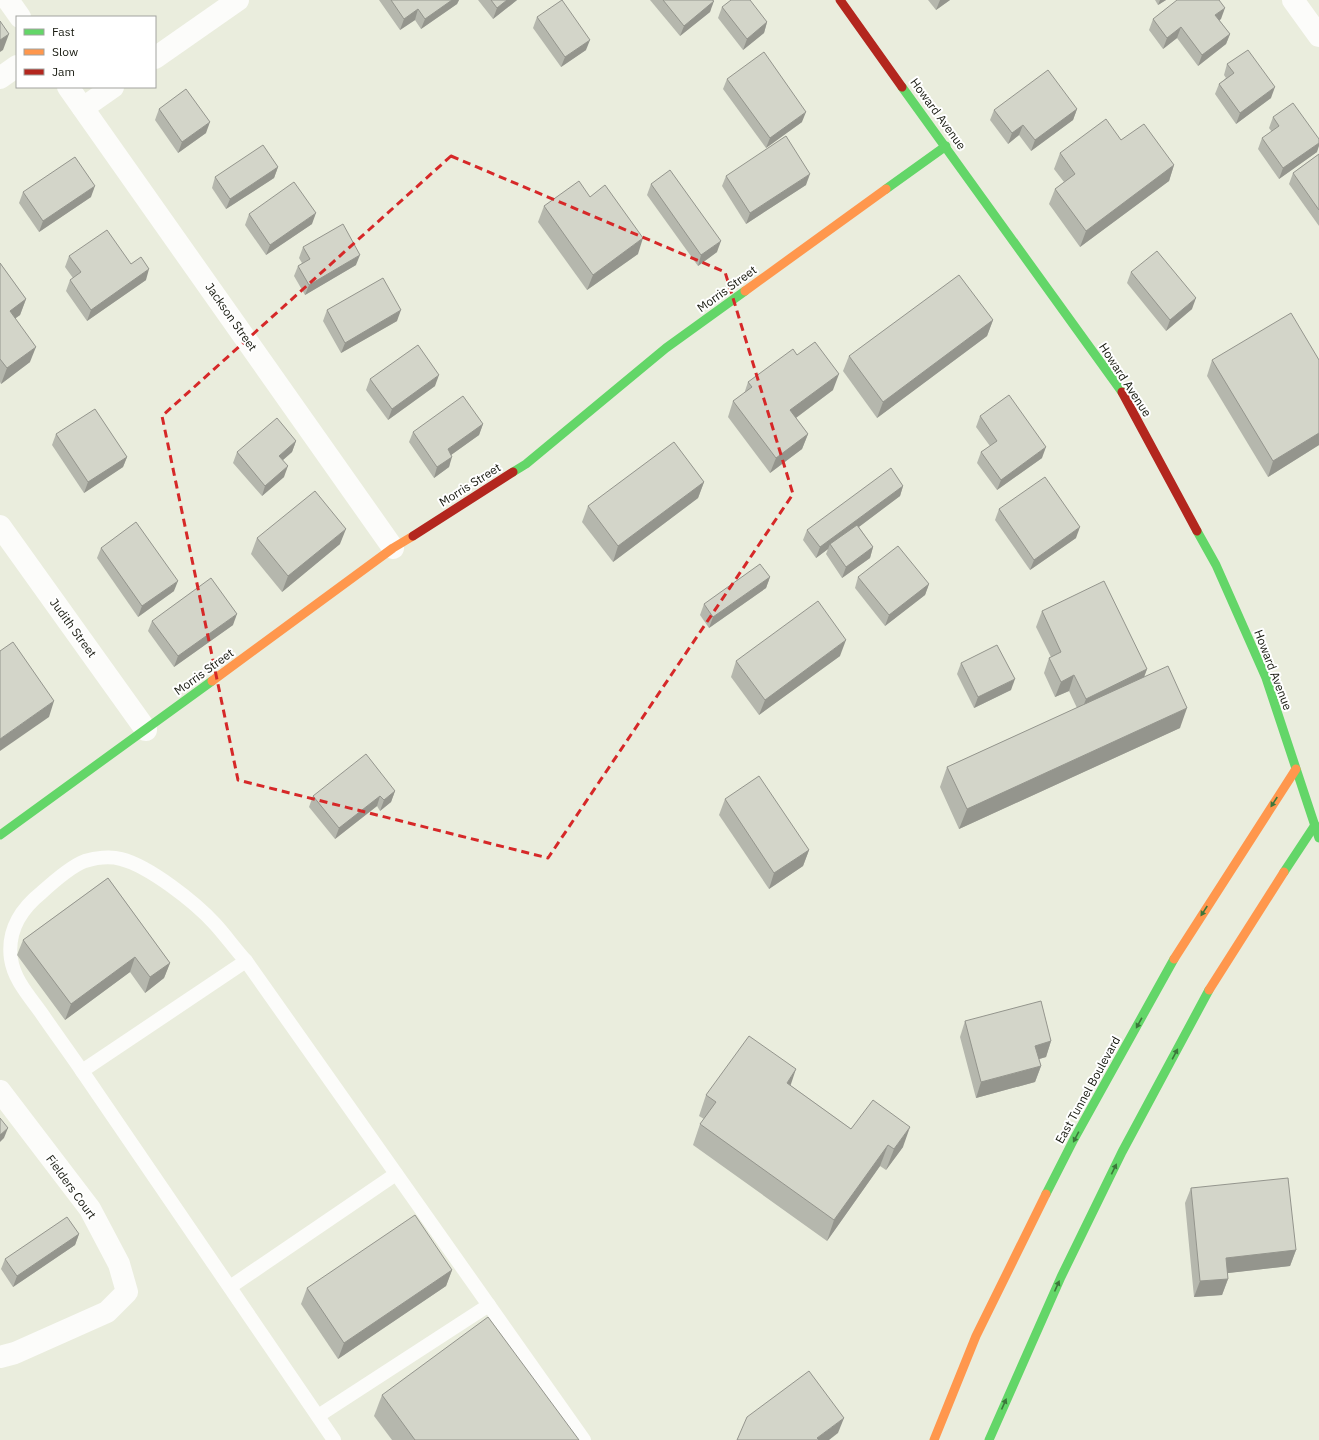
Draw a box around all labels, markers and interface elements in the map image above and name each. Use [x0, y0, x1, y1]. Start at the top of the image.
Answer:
legend [16, 16, 156, 88]
text: Fast [52, 24, 75, 39]
text: Slow [52, 44, 78, 59]
text: Jam [52, 64, 75, 79]
street label: Howard Avenue [907, 75, 970, 153]
street label: Morris Street [694, 262, 759, 315]
street label: Jackson Street [202, 280, 260, 354]
street label: Howard Avenue [1096, 340, 1155, 420]
street label: Morris Street [436, 460, 503, 509]
street label: Judith Street [47, 595, 100, 660]
street label: Howard Avenue [1251, 628, 1296, 712]
street label: Morris Street [171, 645, 236, 698]
one-way arrow [1271, 796, 1278, 808]
one-way arrow [1200, 906, 1208, 916]
one-way arrow [1135, 1017, 1142, 1029]
street label: East Tunnel Boulevard [1052, 1034, 1123, 1146]
one-way arrow [1172, 1048, 1178, 1060]
one-way arrow [1072, 1131, 1079, 1143]
street label: Fielders Court [43, 1152, 100, 1222]
one-way arrow [1111, 1163, 1117, 1174]
one-way arrow [1054, 1280, 1060, 1291]
one-way arrow [1002, 1398, 1008, 1410]

